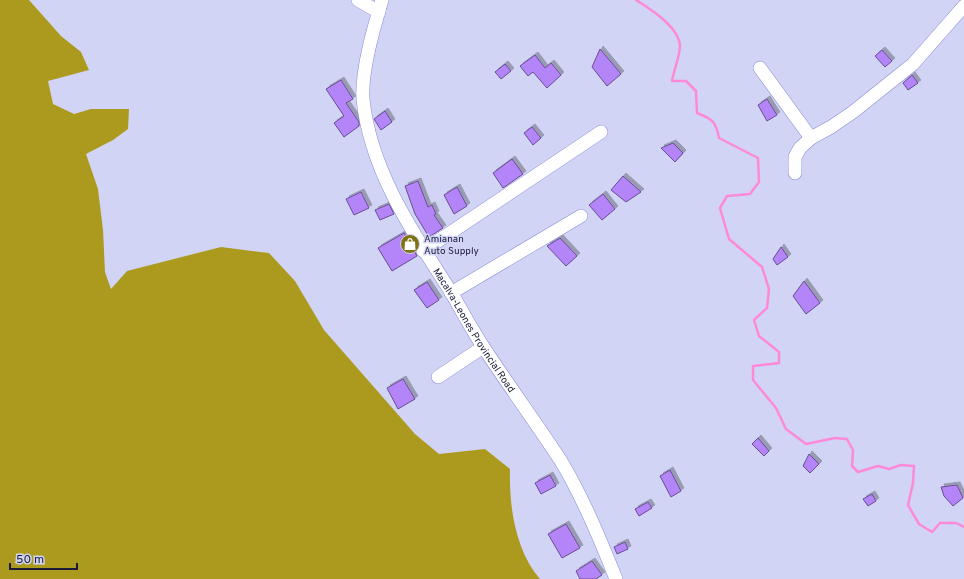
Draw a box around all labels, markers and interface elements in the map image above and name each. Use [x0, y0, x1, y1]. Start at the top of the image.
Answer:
shop icon: Amianan Auto Supply [399, 233, 421, 255]
place label: Amianan Auto Supply [424, 233, 479, 258]
street label: Macalva-Leones Provincial Road [429, 266, 517, 396]
scale bar [10, 545, 77, 571]
text: 50 m [16, 552, 44, 568]

